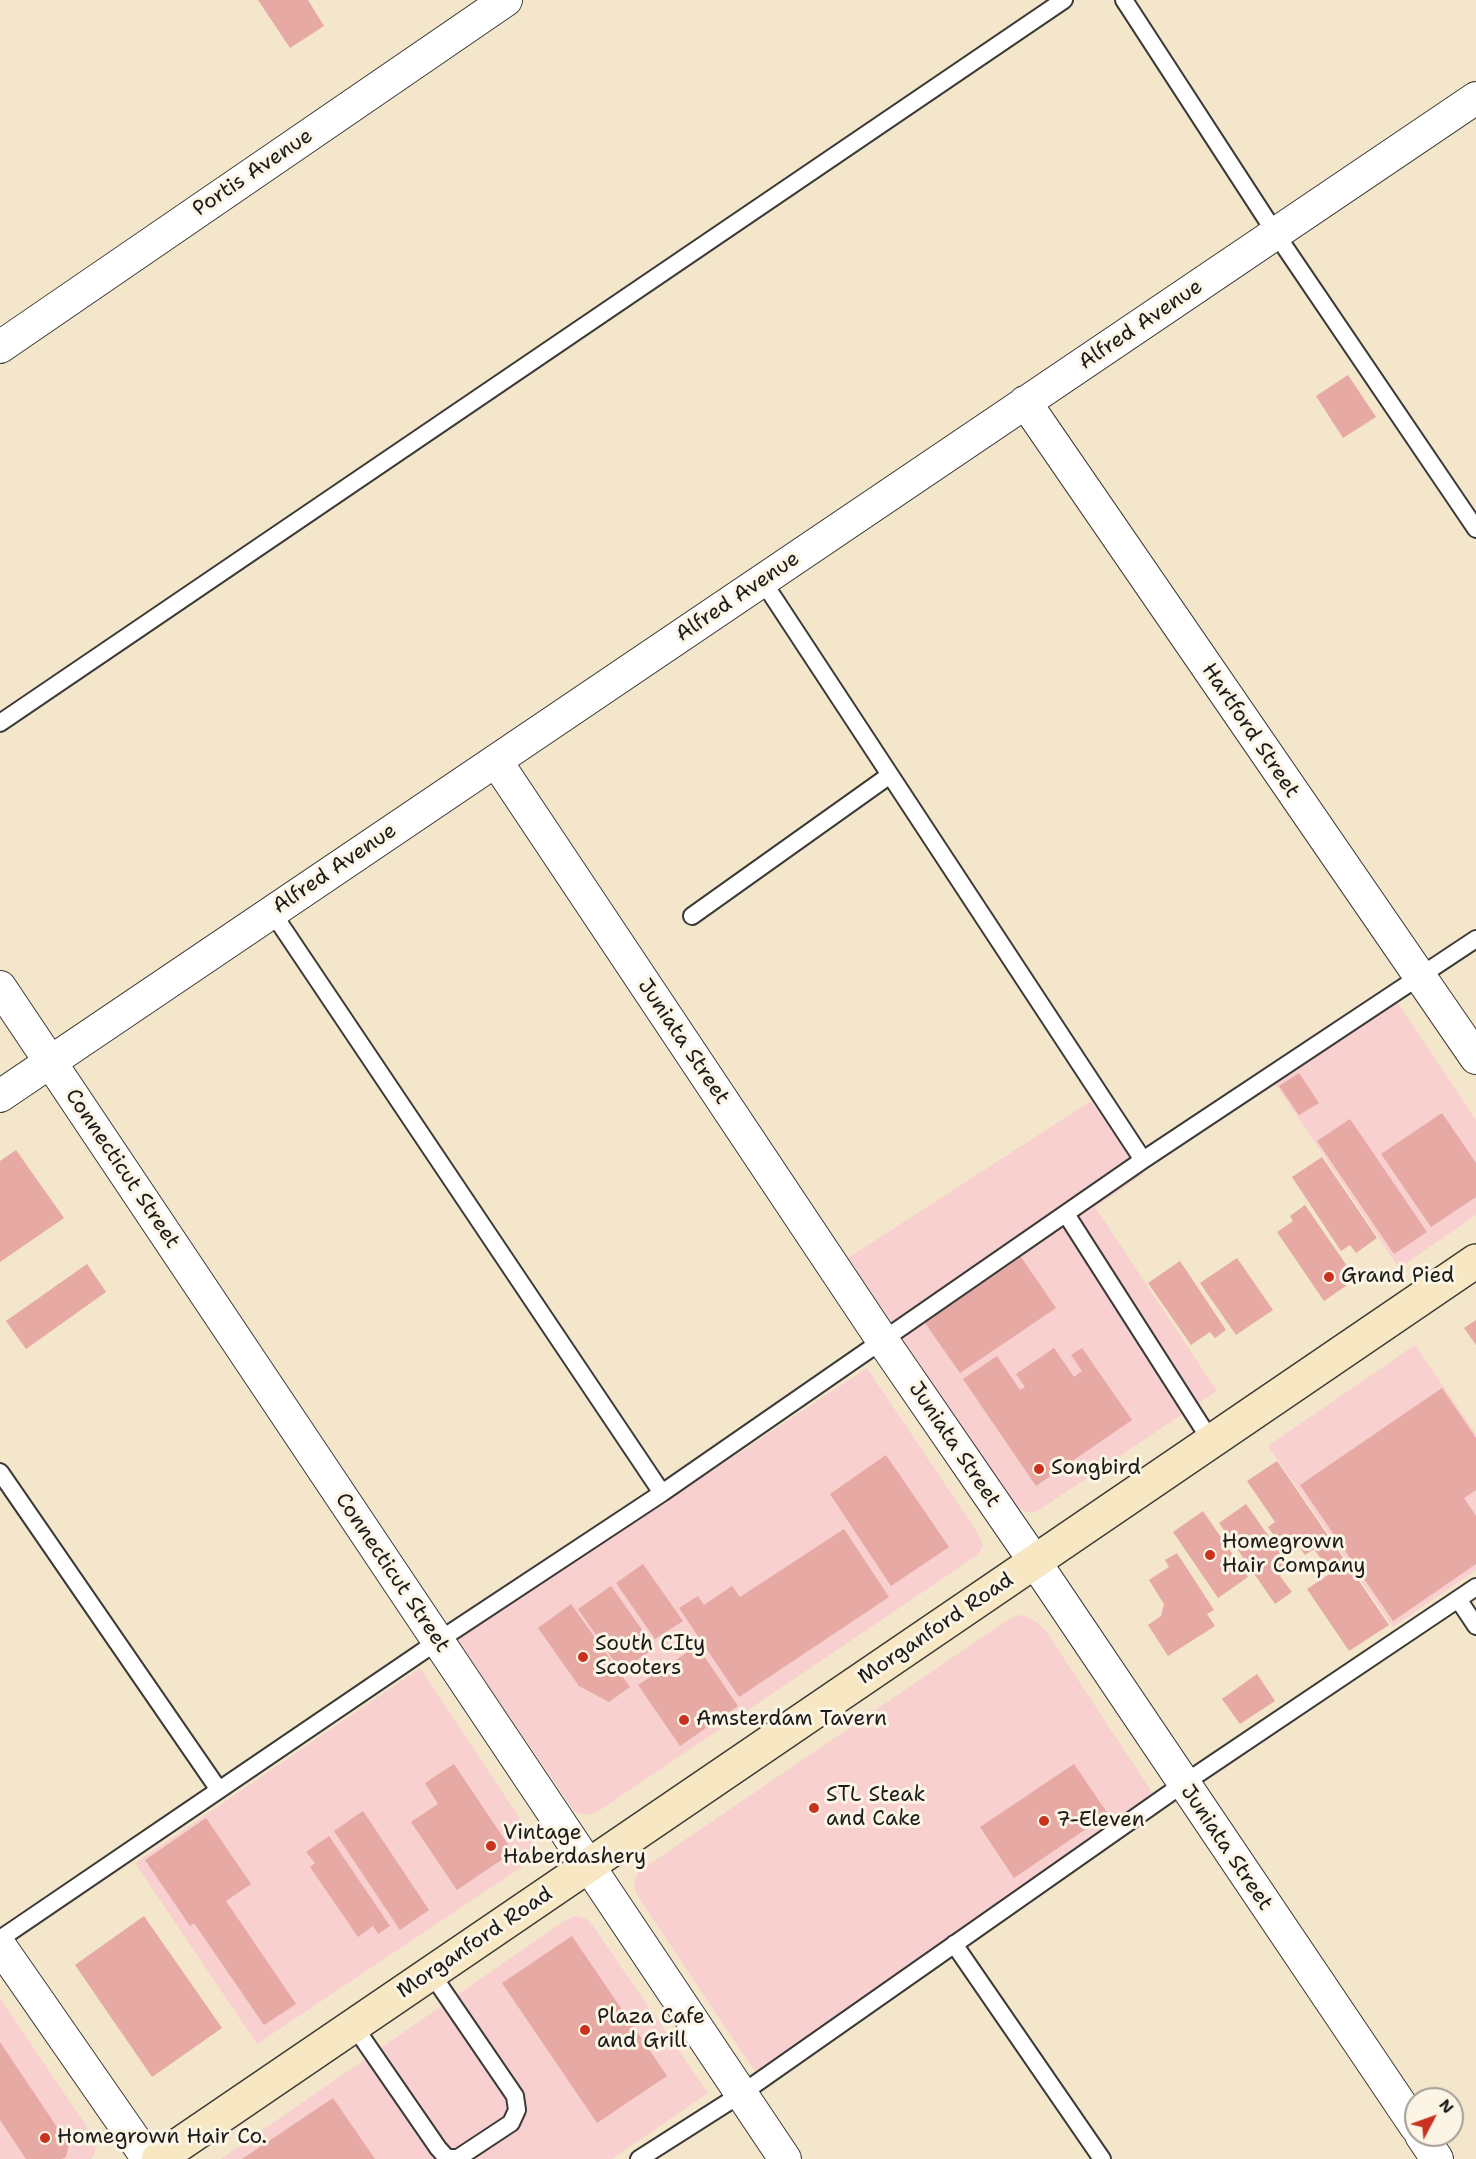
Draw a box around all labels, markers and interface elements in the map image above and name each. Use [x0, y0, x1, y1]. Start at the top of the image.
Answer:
street label: Portis Avenue [188, 124, 318, 222]
street label: Alfred Avenue [1074, 274, 1208, 376]
street label: Alfred Avenue [671, 546, 805, 648]
street label: Hartford Street [1196, 659, 1304, 803]
street label: Alfred Avenue [268, 818, 402, 920]
street label: Juniata Street [632, 974, 734, 1110]
street label: Connecticut Street [59, 1085, 185, 1253]
place label: Grand Pied [1341, 1264, 1454, 1290]
marker: Grand Pied [1322, 1270, 1336, 1284]
street label: Juniata Street [903, 1377, 1005, 1513]
place label: Songbird [1051, 1456, 1141, 1482]
marker: Songbird [1032, 1462, 1046, 1476]
street label: Connecticut Street [329, 1489, 455, 1657]
place label: Homegrown Hair Company [1222, 1530, 1366, 1580]
marker: Homegrown Hair Company [1203, 1548, 1217, 1562]
street label: Morganford Road [854, 1568, 1018, 1690]
place label: South CIty Scooters [595, 1632, 705, 1682]
marker: South CIty Scooters [576, 1650, 590, 1664]
place label: Amsterdam Tavern [696, 1707, 887, 1733]
marker: Amsterdam Tavern [677, 1713, 691, 1727]
street label: Juniata Street [1175, 1780, 1277, 1916]
place label: STL Steak and Cake [826, 1783, 925, 1833]
marker: STL Steak and Cake [807, 1801, 821, 1815]
place label: 7-Eleven [1056, 1808, 1145, 1834]
marker: 7-Eleven [1037, 1814, 1051, 1828]
place label: Vintage Haberdashery [503, 1821, 646, 1871]
marker: Vintage Haberdashery [484, 1839, 498, 1853]
street label: Morganford Road [393, 1882, 557, 2004]
place label: Plaza Cafe and Grill [597, 2005, 705, 2055]
marker: Plaza Cafe and Grill [578, 2023, 592, 2037]
north arrow [1404, 2087, 1464, 2147]
text: N [1434, 2094, 1459, 2118]
place label: Homegrown Hair Co. [57, 2125, 267, 2151]
marker: Homegrown Hair Co. [38, 2131, 52, 2145]

